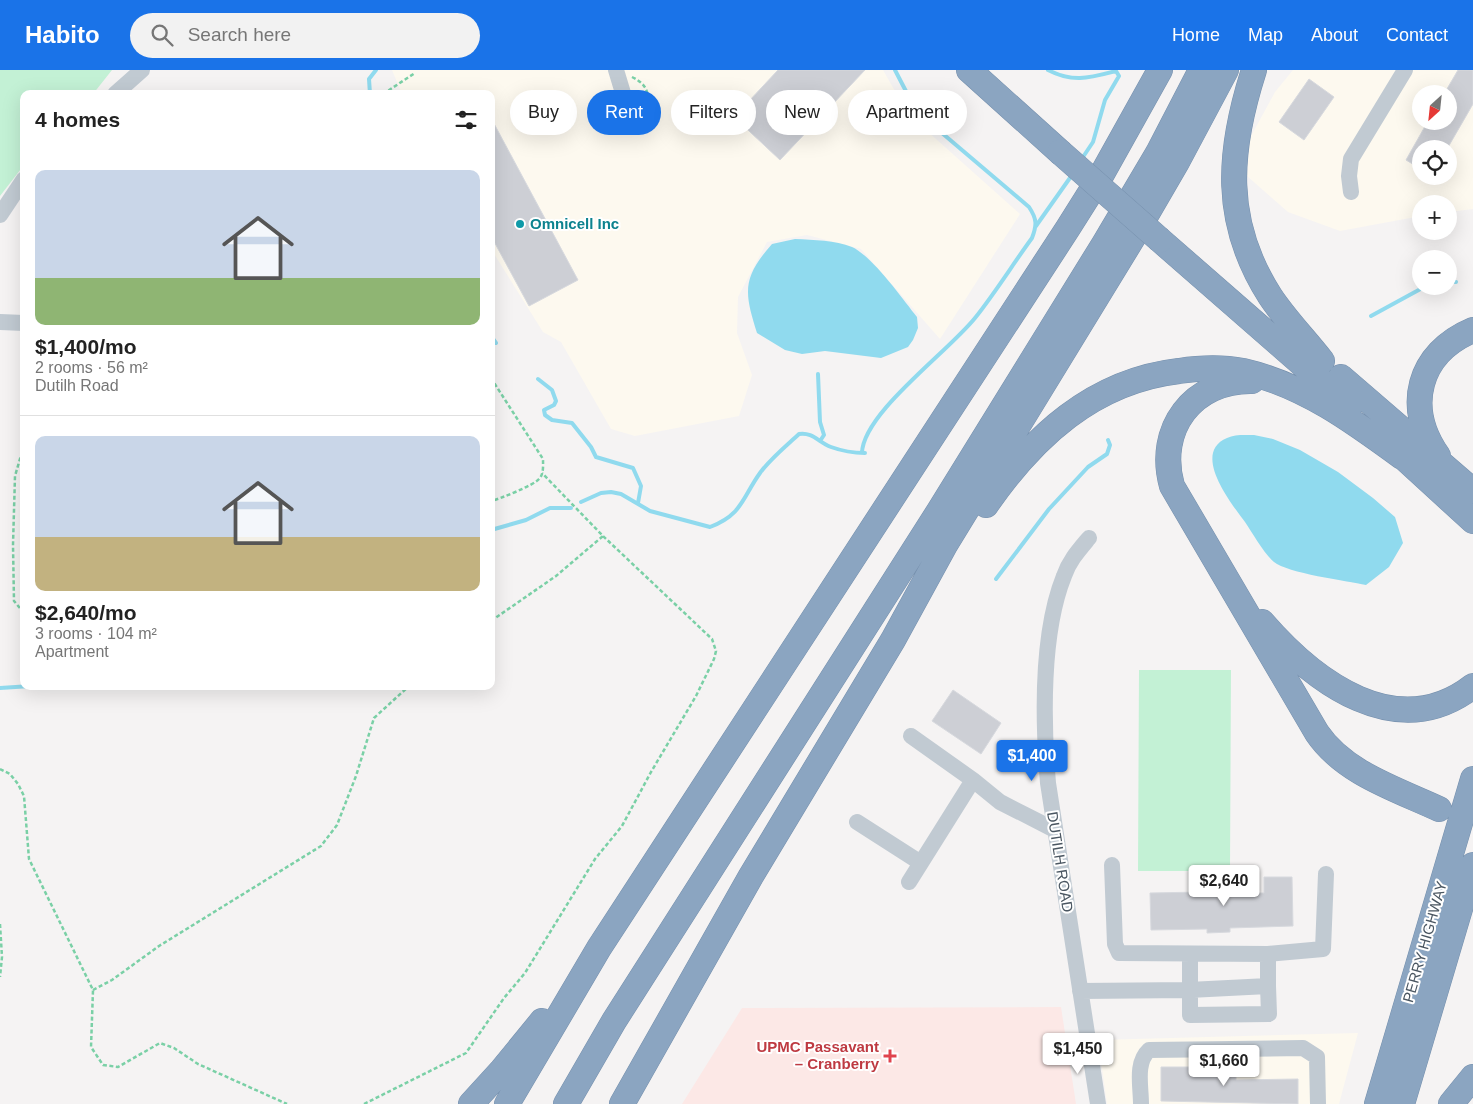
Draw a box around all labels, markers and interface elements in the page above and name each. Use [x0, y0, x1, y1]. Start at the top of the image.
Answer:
search box [130, 13, 480, 58]
text: Habito [25, 21, 100, 48]
icon: search [148, 21, 176, 49]
text: Search here [188, 24, 291, 45]
text: Home [1172, 25, 1220, 45]
text: Map [1248, 25, 1283, 45]
text: About [1311, 25, 1358, 45]
text: Contact [1386, 25, 1448, 45]
north arrow [1412, 85, 1458, 130]
map controls [1412, 85, 1457, 295]
chip: Buy [510, 90, 577, 135]
chip: Rent [587, 90, 661, 135]
chip: Filters [671, 90, 756, 135]
chip: New [766, 90, 838, 135]
chip: Apartment [848, 90, 967, 135]
icon: filters [452, 106, 480, 134]
text: 4 homes [35, 108, 120, 131]
button: locate [1412, 140, 1457, 185]
button: + [1412, 195, 1457, 240]
icon: home [213, 203, 303, 293]
place label: Omnicell Inc [530, 215, 619, 232]
marker: Omnicell Inc [514, 218, 526, 230]
button: − [1412, 250, 1457, 295]
text: $1,400/mo [35, 335, 137, 358]
text: 2 rooms · 56 m² [35, 359, 148, 376]
text: Dutilh Road [35, 377, 119, 394]
icon: home [213, 468, 303, 558]
text: $2,640/mo [35, 601, 137, 624]
text: 3 rooms · 104 m² [35, 625, 157, 642]
text: Apartment [35, 643, 109, 660]
pin: $1,400 [991, 740, 1073, 782]
text: $1,400 [1008, 747, 1056, 764]
street label: DUTILH ROAD [1044, 810, 1077, 914]
pin: $2,640 [1183, 864, 1265, 907]
text: $2,640 [1200, 872, 1248, 889]
street label: PERRY HIGHWAY [1399, 879, 1450, 1004]
pin: $1,450 [1037, 1032, 1119, 1075]
place label: UPMC Passavant – Cranberry [756, 1038, 880, 1072]
text: $1,450 [1054, 1040, 1102, 1057]
pin: $1,660 [1183, 1044, 1265, 1087]
marker: UPMC Passavant – Cranberry [883, 1049, 897, 1063]
text: $1,660 [1200, 1052, 1248, 1069]

